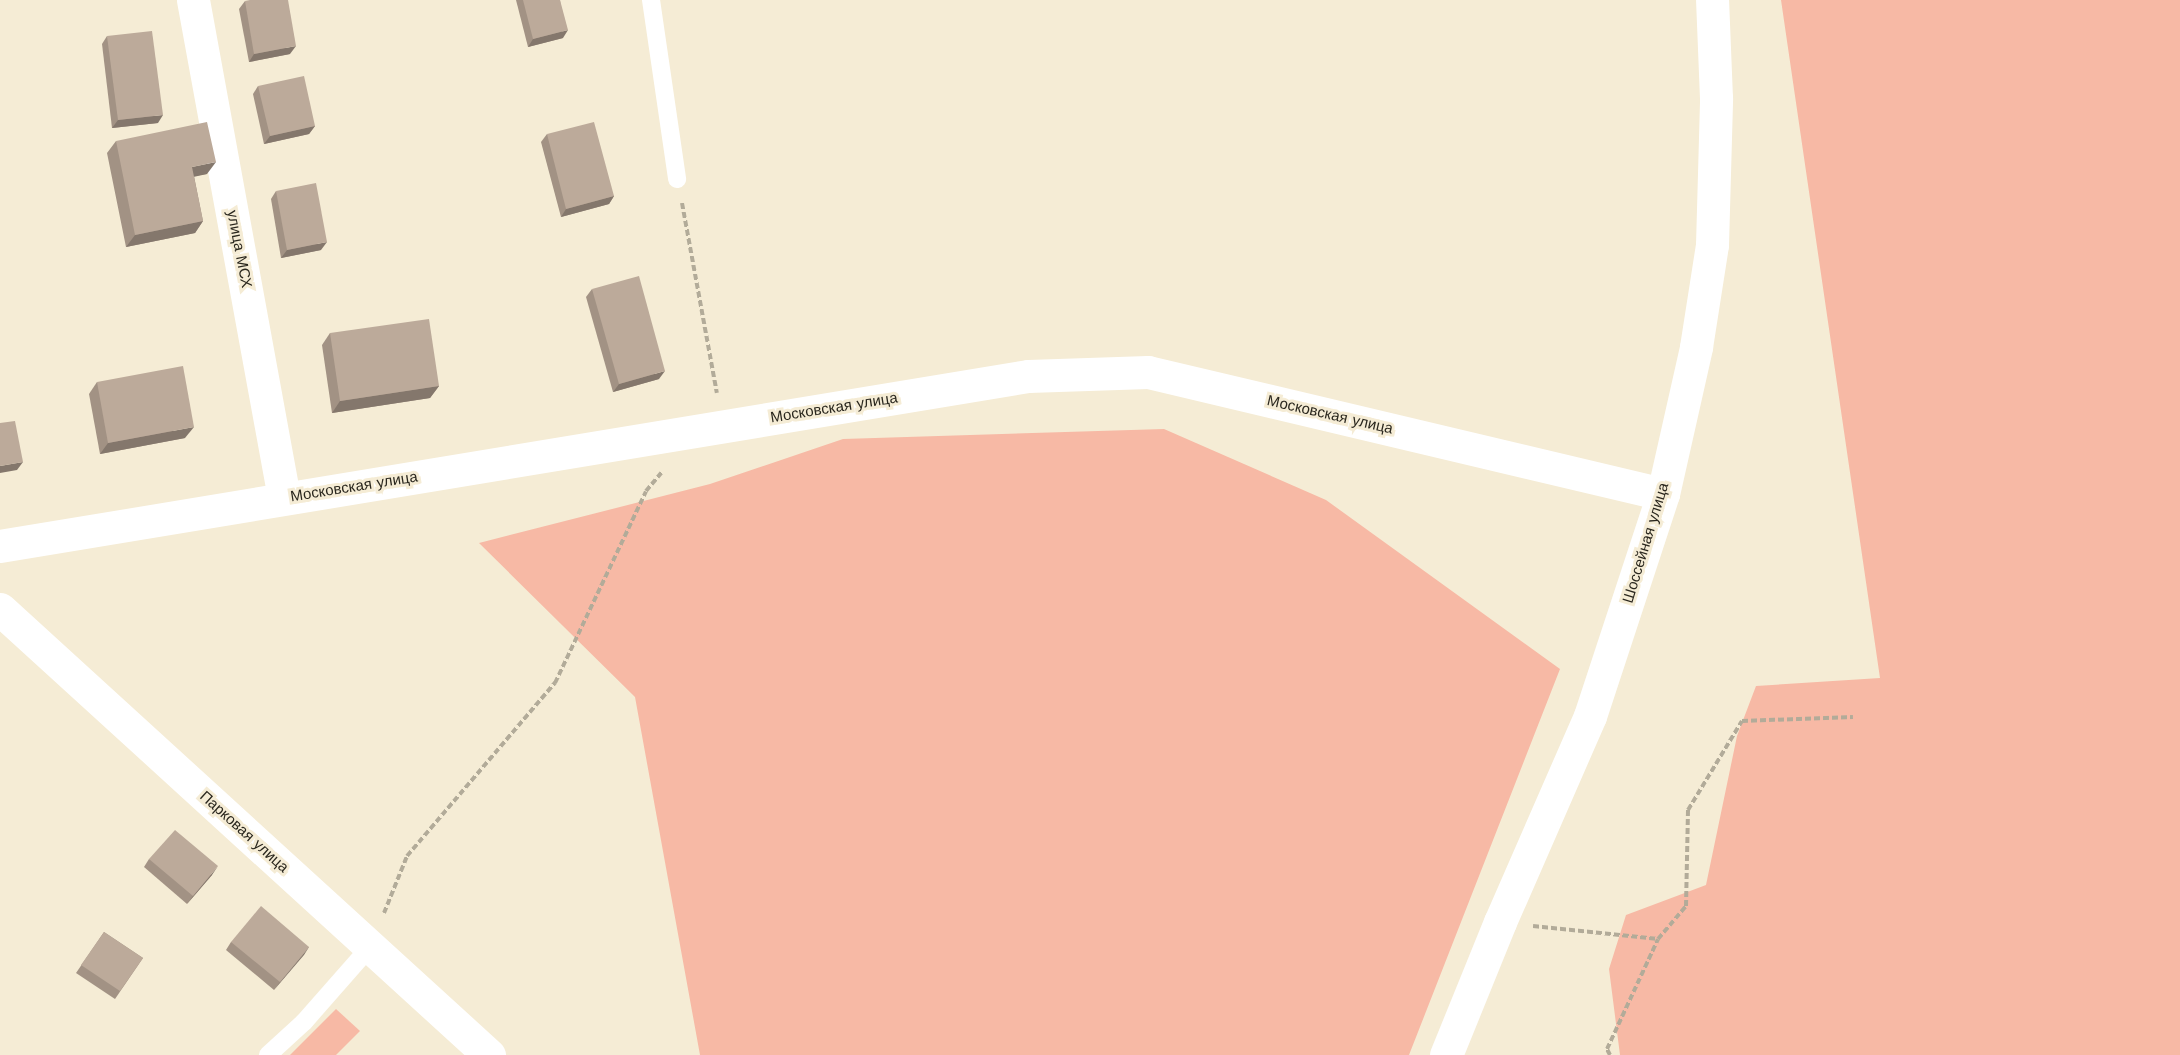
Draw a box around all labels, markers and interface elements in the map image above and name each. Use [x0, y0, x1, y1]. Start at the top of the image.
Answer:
street label: улица МСХ [223, 209, 255, 289]
street label: Московская улица [769, 389, 899, 427]
street label: Московская улица [1265, 392, 1395, 438]
street label: Московская улица [289, 468, 419, 506]
street label: Шоссейная улица [1619, 481, 1673, 605]
street label: Парковая улица [196, 787, 292, 877]

